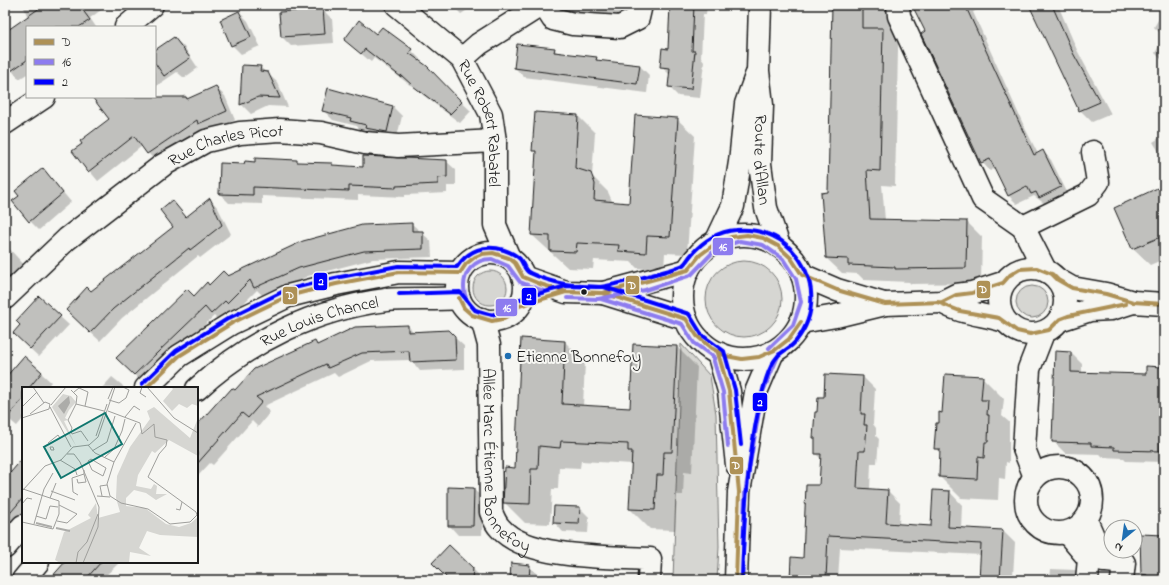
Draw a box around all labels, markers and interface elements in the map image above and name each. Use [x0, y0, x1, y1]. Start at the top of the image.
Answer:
legend [26, 26, 156, 98]
text: D [61, 34, 71, 52]
text: 16 [62, 54, 72, 72]
street label: Rue Robert Rabatel [450, 55, 506, 187]
text: 2 [62, 74, 68, 92]
street label: Route d'Allan [746, 114, 776, 207]
street label: Rue Charles Picot [164, 119, 284, 174]
line badge: 16 [712, 237, 734, 256]
text: 16 [719, 240, 727, 256]
line badge: 2 [313, 272, 328, 291]
text: 2 [317, 274, 324, 290]
line badge: D [625, 275, 640, 295]
text: D [627, 278, 636, 294]
line badge: D [976, 280, 991, 299]
text: D [978, 282, 987, 298]
line badge: D [282, 286, 298, 305]
line badge: 2 [521, 287, 537, 306]
unlabelled marker [579, 287, 589, 297]
text: D [285, 288, 294, 304]
text: 2 [525, 289, 532, 305]
street label: Rue Louis Chancel [256, 290, 381, 354]
line badge: 16 [495, 298, 518, 317]
text: 16 [503, 301, 511, 317]
place label: Etienne Bonnefoy [516, 345, 641, 371]
marker: Etienne Bonnefoy [503, 351, 513, 361]
street label: Allée Marc Étienne Bonnefoy [475, 368, 534, 560]
inset map [22, 387, 198, 563]
line badge: 2 [752, 392, 768, 412]
text: 2 [756, 395, 763, 411]
line badge: D [729, 456, 744, 475]
text: D [731, 458, 740, 474]
north arrow [1103, 519, 1143, 559]
text: N [1112, 538, 1126, 556]

